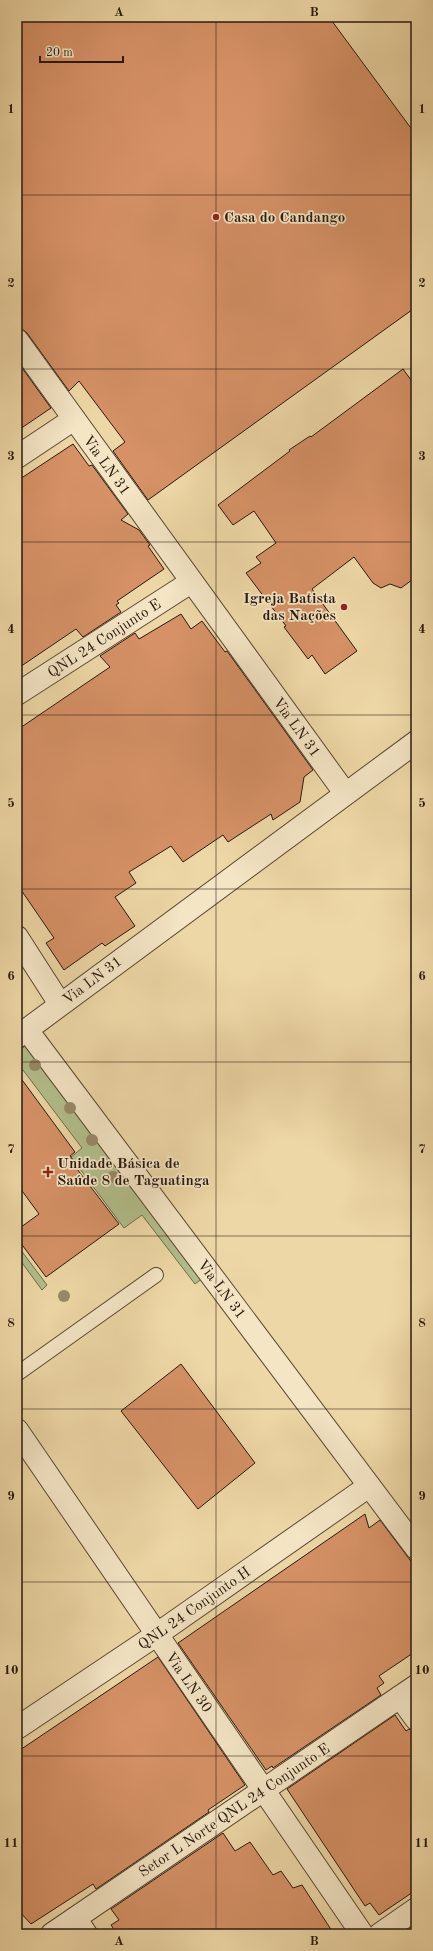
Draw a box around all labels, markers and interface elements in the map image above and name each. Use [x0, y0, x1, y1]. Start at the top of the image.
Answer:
text: A [114, 6, 124, 19]
text: B [309, 6, 319, 19]
scale bar [40, 38, 123, 64]
text: 20 m [46, 47, 73, 59]
text: 1 [7, 103, 15, 116]
text: 1 [418, 103, 426, 116]
place label: Casa do Candango [224, 211, 345, 226]
marker: Casa do Candango [211, 212, 221, 222]
text: 2 [7, 277, 15, 290]
text: 2 [418, 277, 426, 290]
street label: Via LN 31 [79, 433, 132, 499]
text: 3 [7, 450, 15, 463]
text: 3 [418, 450, 426, 463]
place label: Igreja Batista das Nações [243, 592, 336, 624]
street label: QNL 24 Conjunto E [46, 597, 164, 681]
marker: Igreja Batista das Nações [339, 602, 349, 612]
text: 4 [7, 623, 15, 636]
text: 4 [418, 623, 426, 636]
street label: Via LN 31 [269, 695, 322, 761]
text: 5 [7, 797, 15, 810]
text: 5 [418, 797, 426, 810]
street label: Via LN 31 [61, 954, 125, 1008]
text: 6 [7, 970, 15, 983]
text: 6 [418, 970, 426, 983]
text: 7 [7, 1143, 15, 1156]
text: 7 [418, 1143, 426, 1156]
place label: Unidade Básica de Saúde 8 de Taguatinga [57, 1157, 210, 1189]
marker: Unidade Básica de Saúde 8 de Taguatinga [42, 1166, 54, 1178]
street label: Via LN 31 [194, 1258, 248, 1322]
text: 8 [7, 1317, 15, 1330]
text: 8 [418, 1317, 426, 1330]
text: 9 [7, 1490, 15, 1503]
text: 9 [418, 1490, 426, 1503]
street label: QNL 24 Conjunto H [136, 1565, 254, 1654]
street label: Via LN 30 [162, 1650, 214, 1716]
text: 10 [3, 1664, 19, 1677]
text: 10 [414, 1664, 430, 1677]
street label: Setor L Norte QNL 24 Conjunto E [137, 1742, 333, 1881]
text: 11 [3, 1837, 19, 1850]
text: 11 [414, 1837, 430, 1850]
text: A [114, 1935, 124, 1948]
text: B [309, 1935, 319, 1948]

